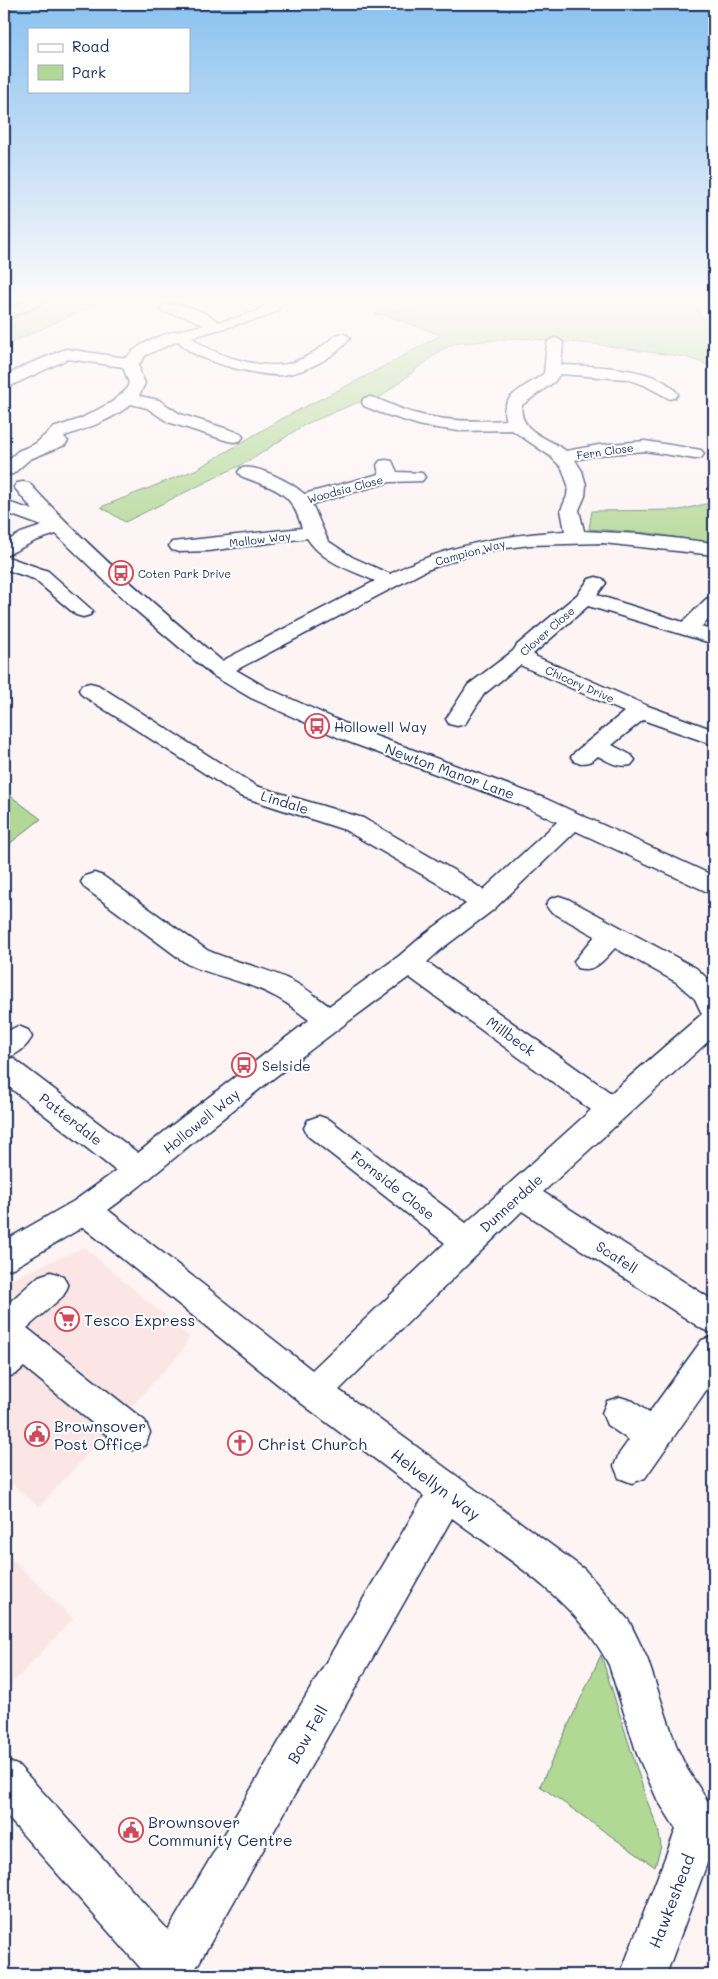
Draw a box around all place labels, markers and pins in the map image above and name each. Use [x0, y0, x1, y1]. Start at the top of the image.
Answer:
bus stop icon: Coten Park Drive [108, 560, 134, 586]
place label: Coten Park Drive [138, 566, 231, 581]
bus stop icon: Hollowell Way [304, 713, 330, 739]
place label: Hollowell Way [334, 717, 427, 736]
bus stop icon: Selside [231, 1052, 257, 1078]
place label: Selside [262, 1056, 311, 1075]
supermarket icon: Tesco Express [54, 1306, 80, 1332]
place label: Tesco Express [84, 1309, 195, 1330]
place label: Brownsover Post Office [54, 1415, 146, 1454]
public building icon: Brownsover Post Office [24, 1421, 50, 1447]
church icon: Christ Church [227, 1430, 253, 1456]
place label: Christ Church [258, 1433, 367, 1454]
place label: Brownsover Community Centre [148, 1811, 293, 1850]
public building icon: Brownsover Community Centre [118, 1817, 144, 1843]

